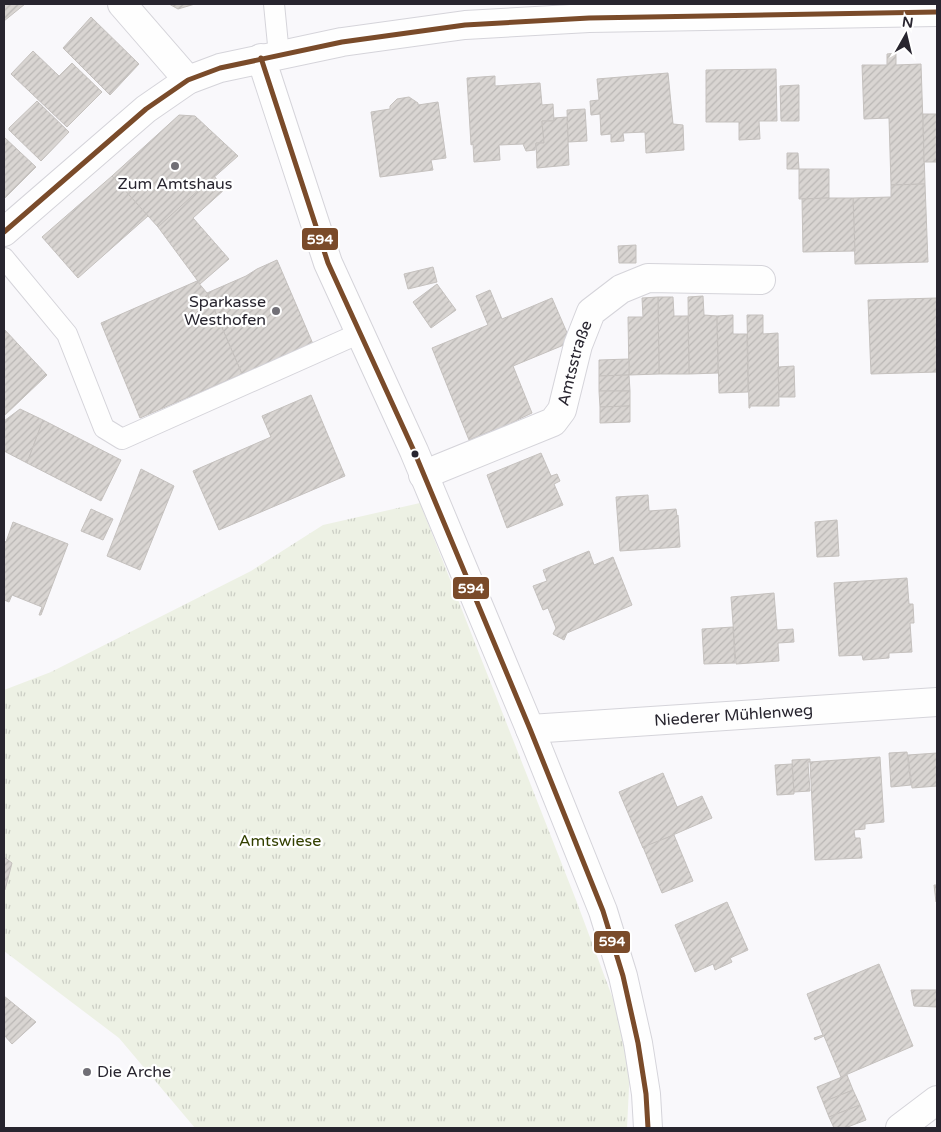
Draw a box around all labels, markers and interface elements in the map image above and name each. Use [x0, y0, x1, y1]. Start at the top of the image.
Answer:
north arrow [881, 10, 931, 60]
text: N [901, 13, 914, 32]
marker: Zum Amtshaus [169, 160, 181, 172]
place label: Zum Amtshaus [117, 174, 233, 194]
line badge: 594 [301, 227, 339, 251]
text: 594 [307, 231, 333, 248]
place label: Sparkasse Westhofen [184, 292, 266, 330]
marker: Sparkasse Westhofen [270, 305, 282, 317]
street label: Amtsstraße [553, 318, 597, 408]
unlabelled marker [410, 449, 420, 459]
line badge: 594 [452, 576, 490, 600]
text: 594 [458, 580, 484, 597]
street label: Niederer Mühlenweg [653, 700, 814, 731]
park label: Amtswiese [239, 831, 321, 851]
line badge: 594 [593, 930, 631, 954]
text: 594 [599, 933, 625, 950]
place label: Die Arche [97, 1062, 171, 1082]
marker: Die Arche [81, 1066, 93, 1078]

